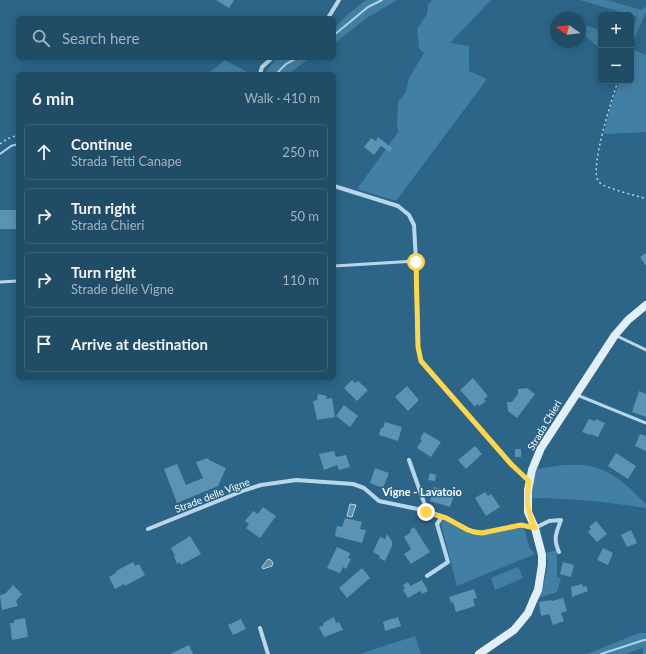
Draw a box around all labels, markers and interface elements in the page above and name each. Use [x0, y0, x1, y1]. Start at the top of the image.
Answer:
north arrow [550, 12, 586, 48]
map controls [598, 12, 634, 84]
button: + [598, 12, 634, 48]
search box [16, 16, 336, 60]
icon: search [30, 27, 52, 49]
text: Search here [62, 29, 139, 47]
button: − [598, 48, 634, 84]
text: 6 min [32, 88, 74, 109]
text: Walk · 410 m [244, 90, 320, 106]
text: Continue [71, 135, 132, 153]
icon: ahead [33, 141, 55, 163]
text: 250 m [282, 144, 319, 160]
text: Strada Tetti Canape [71, 153, 182, 169]
text: Turn right [71, 199, 136, 217]
icon: right [33, 205, 55, 227]
text: 50 m [290, 208, 319, 224]
text: Strada Chieri [71, 217, 144, 233]
route start [407, 253, 425, 271]
text: Turn right [71, 263, 136, 281]
icon: right [33, 269, 55, 291]
text: 110 m [282, 272, 319, 288]
text: Strade delle Vigne [71, 281, 174, 297]
icon: arrive [33, 333, 55, 355]
text: Arrive at destination [71, 335, 208, 353]
street label: Strada Chieri [524, 398, 564, 452]
street label: Strade delle Vigne [173, 475, 251, 515]
district label: Vigne - Lavatoio [381, 485, 462, 498]
route end [417, 503, 435, 521]

